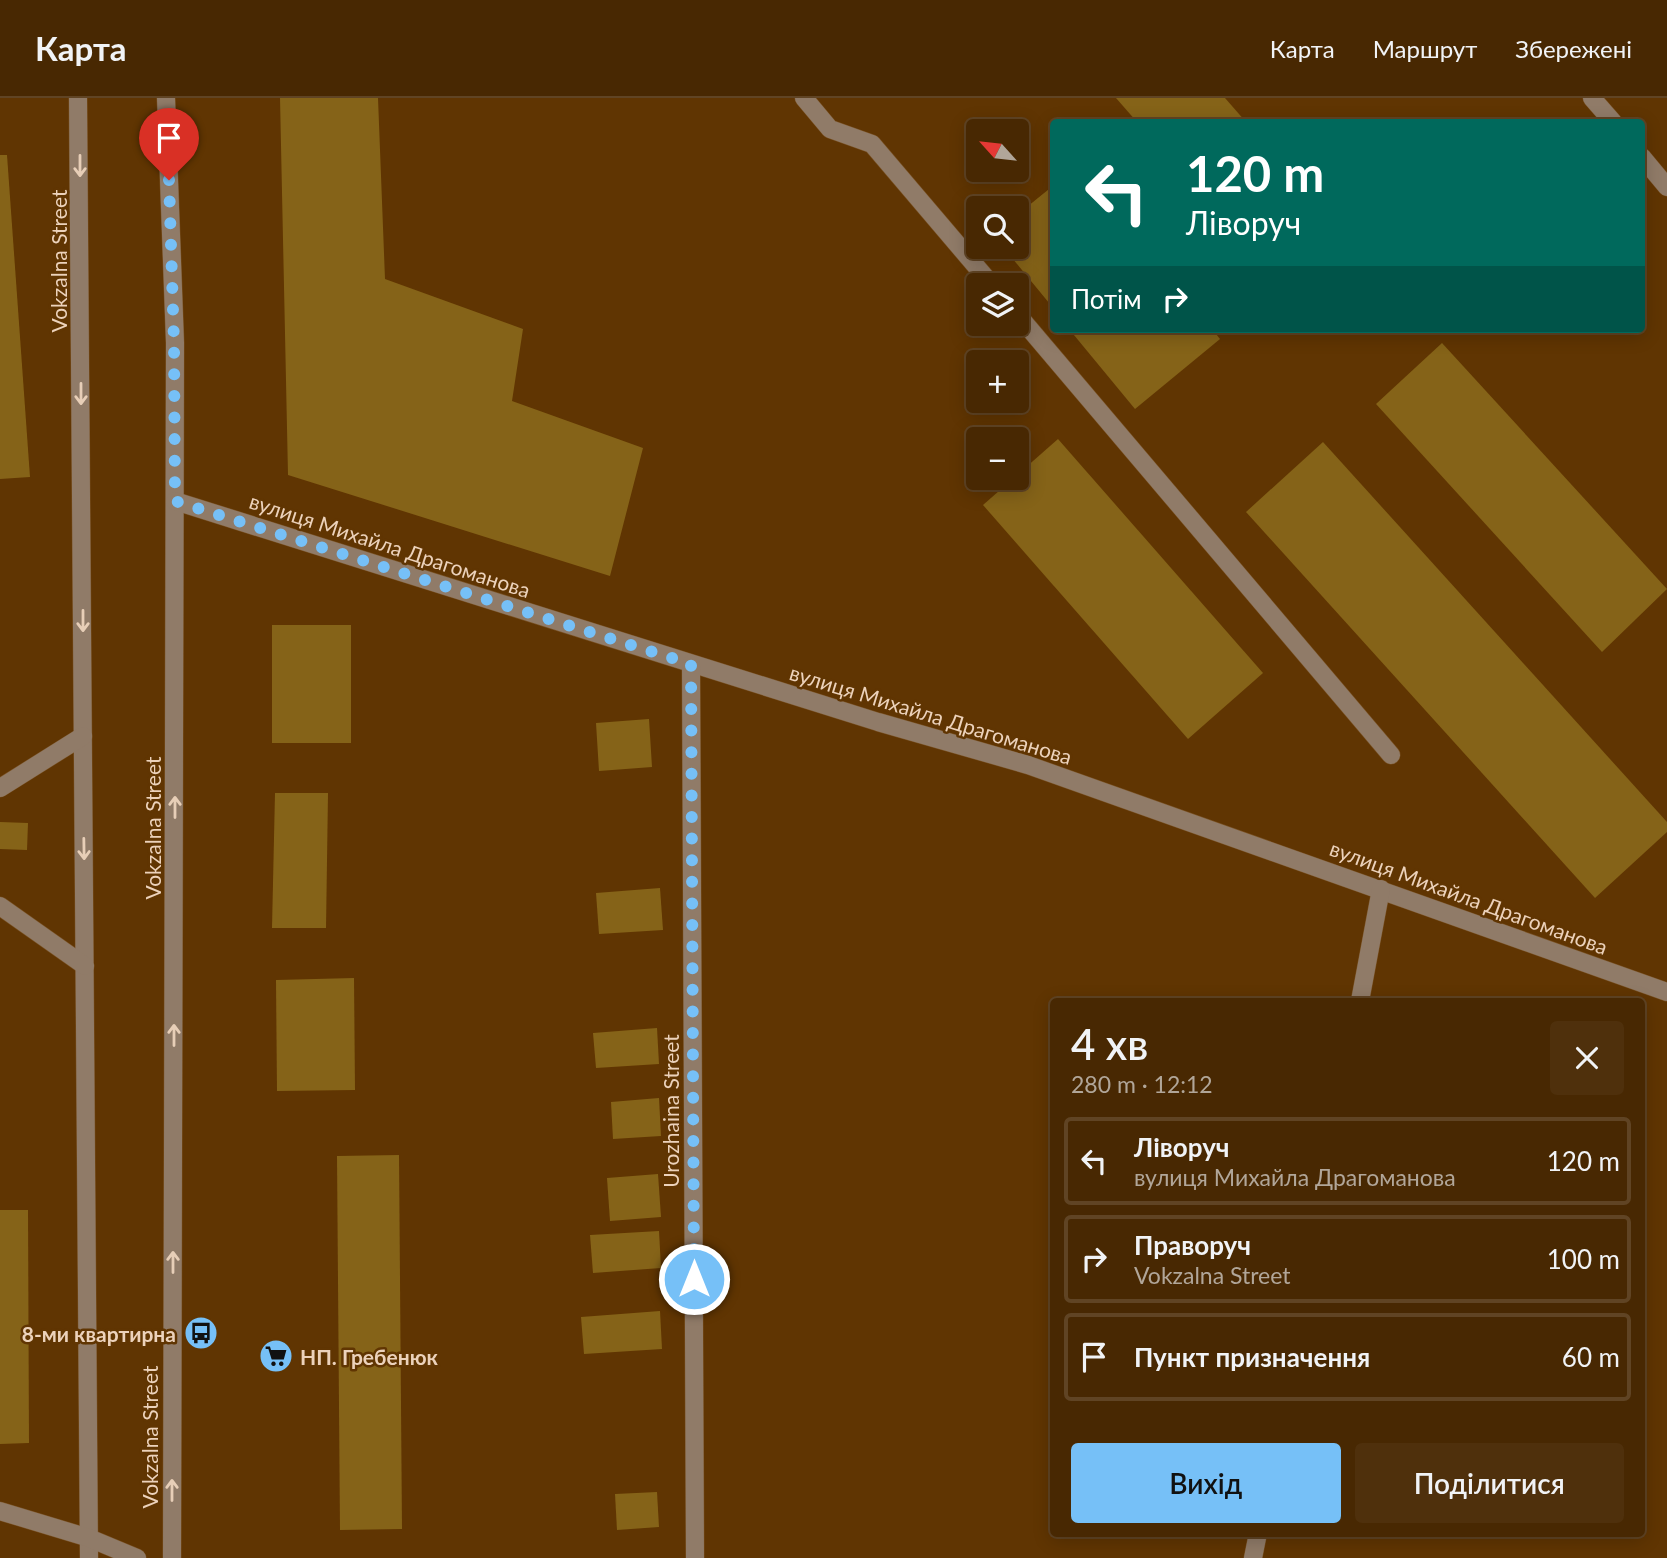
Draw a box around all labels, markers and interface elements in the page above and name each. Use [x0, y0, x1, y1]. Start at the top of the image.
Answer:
text: Карта [35, 28, 126, 68]
text: Карта [1270, 34, 1335, 63]
text: Маршрут [1373, 34, 1477, 63]
text: Збережені [1515, 34, 1632, 63]
pin [139, 108, 199, 180]
icon: arrive [150, 119, 188, 157]
north arrow [966, 119, 1029, 182]
map controls [966, 119, 1029, 490]
text: 120 m [1186, 144, 1324, 202]
icon: left [1071, 147, 1162, 238]
one-way arrow [73, 154, 87, 177]
street label: Vokzalna Street [46, 189, 71, 332]
button: search [966, 196, 1029, 259]
text: Ліворуч [1186, 203, 1301, 242]
button: layers [966, 273, 1029, 336]
icon: right [1156, 280, 1194, 318]
text: Потім [1071, 283, 1142, 315]
button: + [966, 350, 1029, 413]
one-way arrow [74, 382, 88, 405]
button: − [966, 427, 1029, 490]
street label: вулиця Михайла Драгоманова [246, 488, 534, 602]
one-way arrow [76, 609, 89, 632]
street label: вулиця Михайла Драгоманова [787, 659, 1075, 769]
street label: Vokzalna Street [140, 756, 165, 899]
one-way arrow [168, 796, 182, 819]
street label: вулиця Михайла Драгоманова [1327, 835, 1611, 959]
one-way arrow [77, 837, 91, 860]
text: 4 хв [1071, 1019, 1148, 1069]
button: close [1550, 1021, 1624, 1095]
one-way arrow [167, 1024, 181, 1047]
street label: Urozhaina Street [658, 1034, 683, 1188]
text: 280 m · 12:12 [1071, 1070, 1213, 1098]
text: Ліворуч [1134, 1131, 1230, 1163]
icon: left [1075, 1142, 1113, 1180]
text: 120 m [1547, 1145, 1620, 1177]
text: вулиця Михайла Драгоманова [1134, 1163, 1456, 1191]
text: Праворуч [1134, 1229, 1251, 1261]
icon: right [1075, 1240, 1113, 1278]
position arrow [657, 1242, 731, 1316]
text: 100 m [1547, 1243, 1620, 1275]
one-way arrow [166, 1251, 180, 1274]
text: Vokzalna Street [1134, 1261, 1291, 1289]
bus stop icon: 8-ми квартирна [182, 1314, 220, 1352]
place label: 8-ми квартирна [22, 1321, 176, 1346]
supermarket icon: НП. Гребенюк [257, 1337, 295, 1375]
icon: arrive [1075, 1338, 1113, 1376]
text: Пункт призначення [1134, 1341, 1370, 1373]
text: 60 m [1562, 1341, 1620, 1373]
place label: НП. Гребенюк [300, 1344, 438, 1369]
street label: Vokzalna Street [137, 1365, 162, 1508]
button: Вихід [1071, 1443, 1341, 1523]
button: Поділитися [1355, 1443, 1624, 1523]
one-way arrow [165, 1479, 179, 1502]

